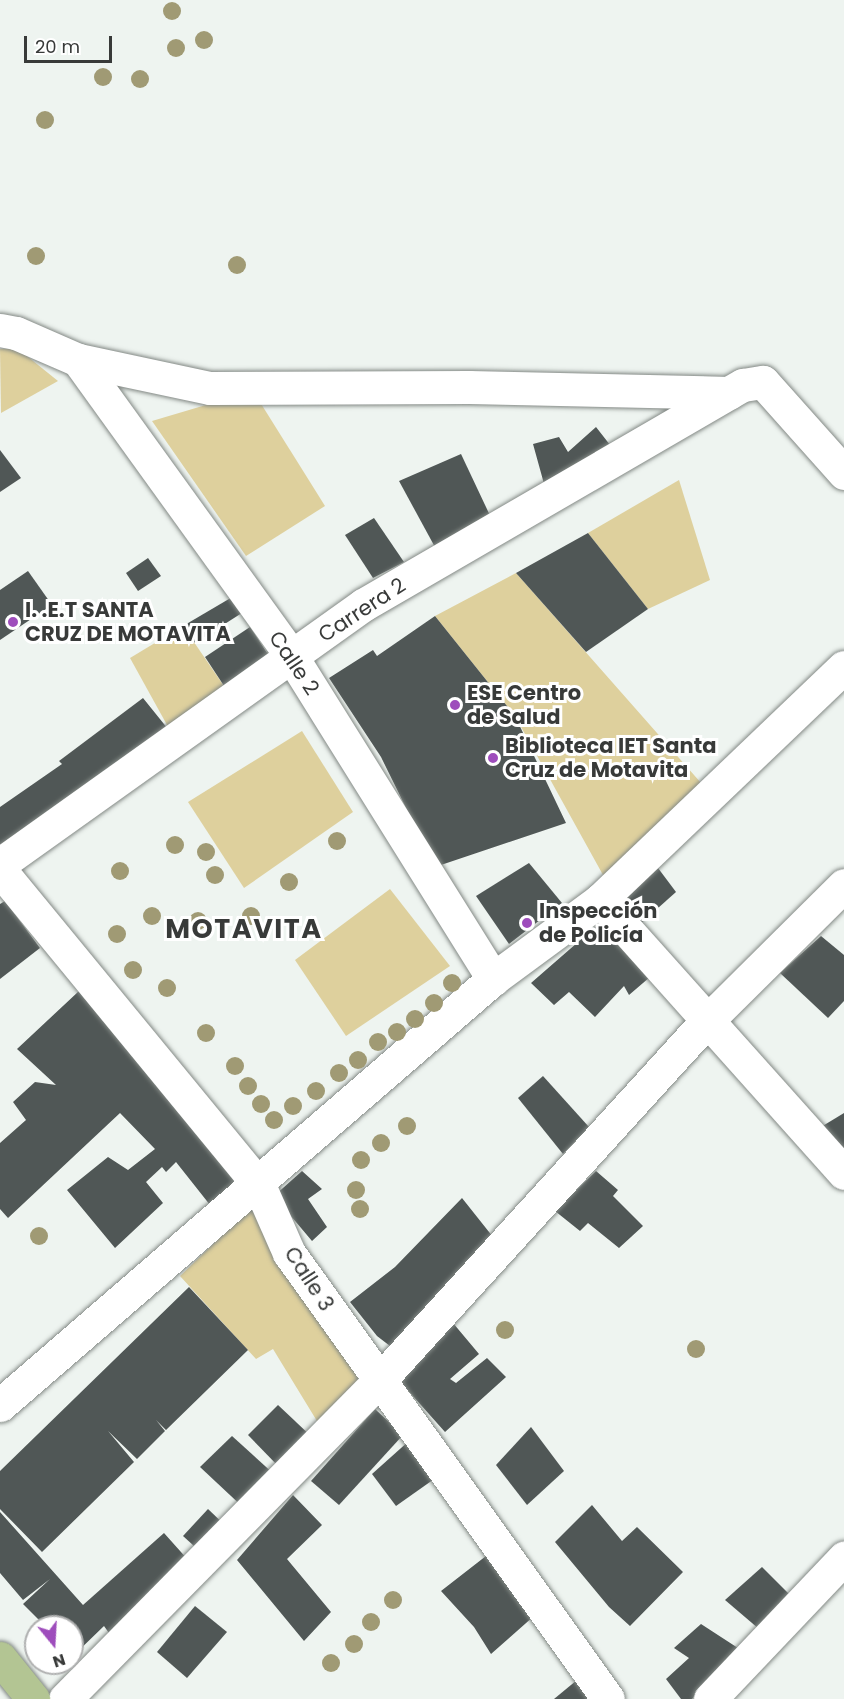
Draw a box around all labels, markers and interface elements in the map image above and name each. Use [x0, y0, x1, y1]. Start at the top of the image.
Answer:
scale bar [27, 24, 116, 62]
text: 20 m [35, 34, 80, 59]
street label: Carrera 2 [314, 573, 410, 647]
place label: I. .E.T SANTA CRUZ DE MOTAVITA [25, 597, 231, 647]
marker: I. .E.T SANTA CRUZ DE MOTAVITA [6, 615, 20, 629]
street label: Calle 2 [264, 626, 324, 700]
place label: ESE Centro de Salud [467, 680, 581, 730]
marker: ESE Centro de Salud [448, 698, 462, 712]
place label: Biblioteca IET Santa Cruz de Motavita [505, 733, 716, 783]
marker: Biblioteca IET Santa Cruz de Motavita [486, 751, 500, 765]
place label: Inspección de Policía [539, 898, 657, 948]
district label: MOTAVITA [165, 913, 323, 945]
marker: Inspección de Policía [520, 916, 534, 930]
street label: Calle 3 [279, 1242, 339, 1316]
north arrow [24, 1615, 84, 1675]
text: N [50, 1648, 68, 1673]

